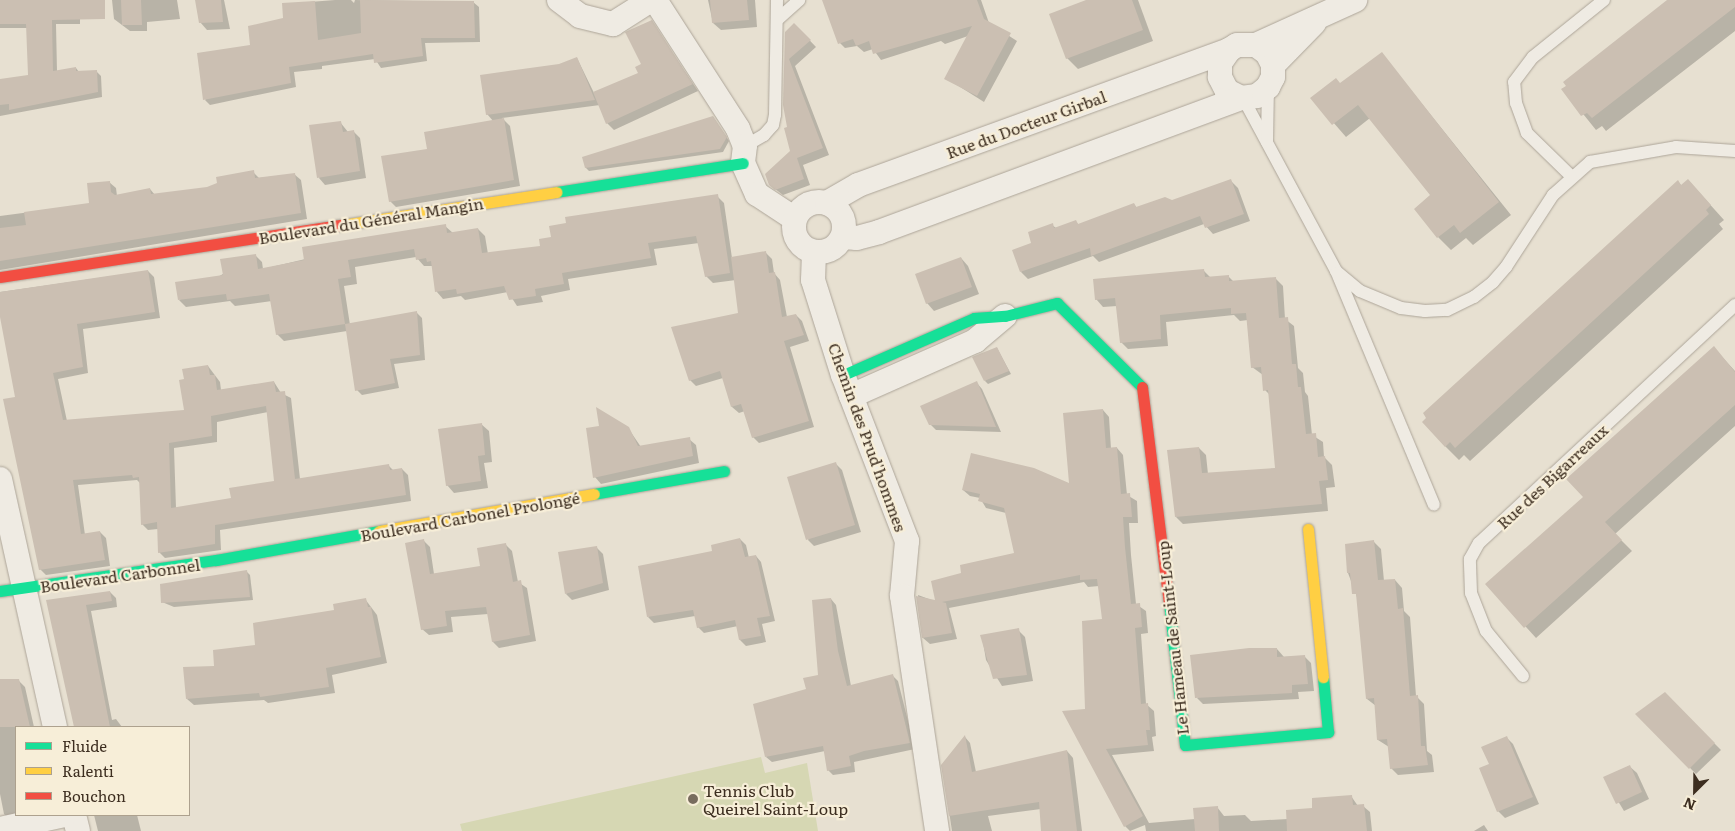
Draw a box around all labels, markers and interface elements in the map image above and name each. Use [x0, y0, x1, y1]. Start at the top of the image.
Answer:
street label: Rue du Docteur Girbal [943, 86, 1109, 162]
street label: Boulevard du Général Mangin [257, 193, 485, 247]
street label: Chemin des Prud'hommes [825, 340, 911, 534]
street label: Rue des Bigarreaux [1493, 420, 1611, 532]
street label: Boulevard Carbonel Prolongé [359, 487, 581, 545]
street label: Le Hameau de Saint-Loup [1152, 540, 1192, 736]
street label: Boulevard Carbonnel [39, 554, 201, 596]
legend [15, 726, 190, 816]
text: Fluide [62, 734, 107, 757]
text: Ralenti [62, 759, 114, 782]
north arrow [1670, 766, 1720, 816]
place label: Tennis Club Queirel Saint-Loup [703, 780, 848, 818]
text: Bouchon [62, 784, 126, 807]
marker: Tennis Club Queirel Saint-Loup [687, 793, 699, 805]
text: N [1680, 793, 1698, 816]

